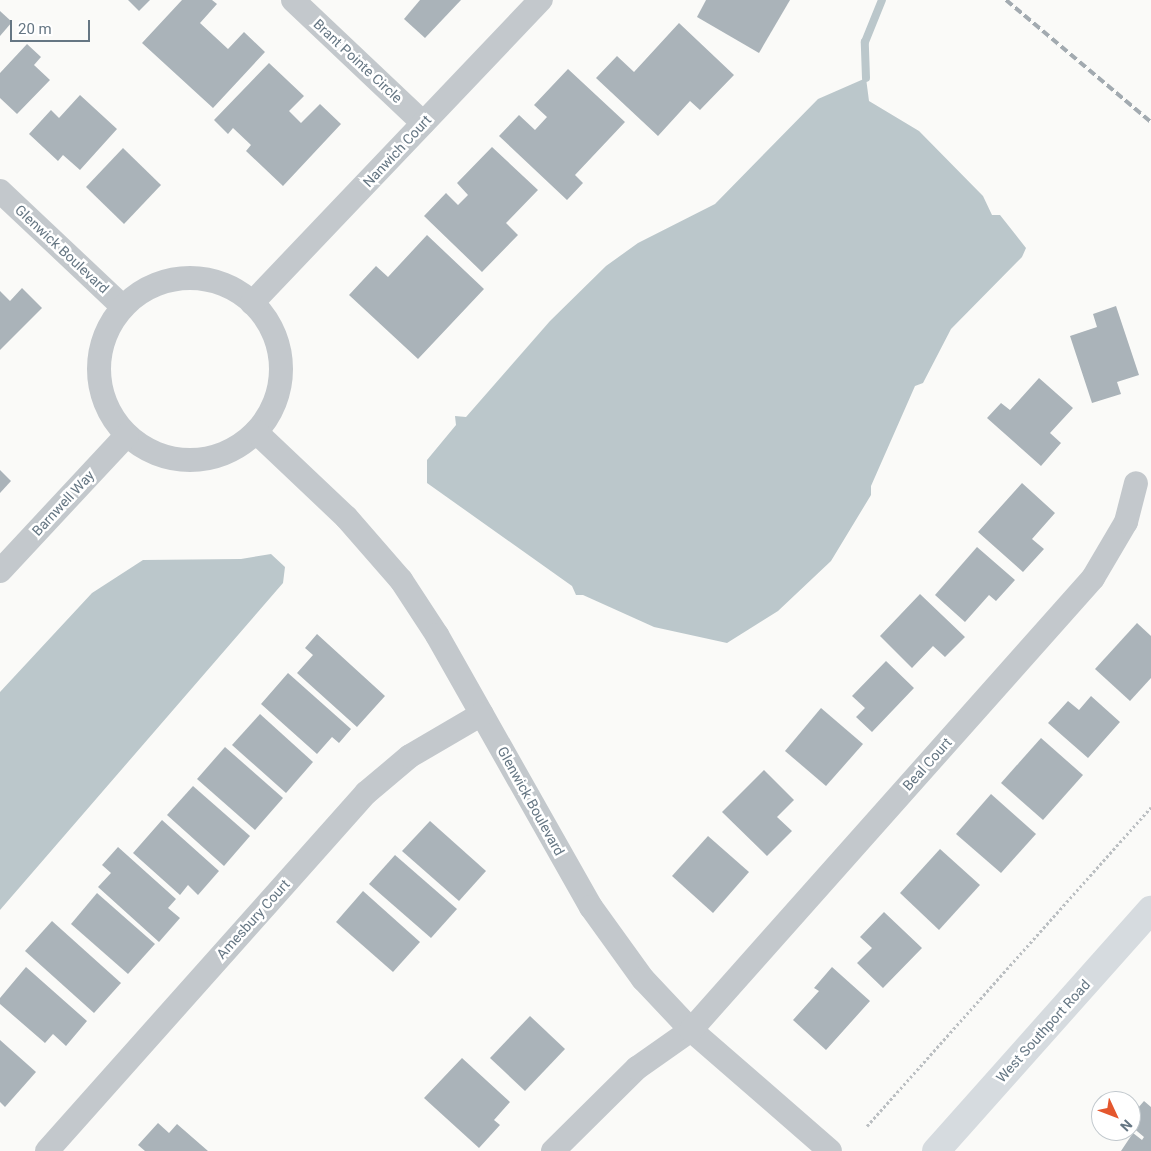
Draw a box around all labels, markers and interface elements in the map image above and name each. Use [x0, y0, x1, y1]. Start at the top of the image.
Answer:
scale bar [12, 10, 92, 42]
street label: Brant Pointe Circle [310, 16, 406, 106]
text: 20 m [18, 20, 52, 38]
street label: Nanwich Court [359, 112, 435, 190]
street label: Glenwick Boulevard [12, 201, 112, 297]
street label: Barnwell Way [28, 467, 98, 539]
street label: Beal Court [899, 734, 955, 794]
street label: Glenwick Boulevard [494, 744, 568, 858]
street label: Amesbury Court [213, 876, 293, 962]
street label: West Southport Road [992, 976, 1094, 1086]
north arrow [1091, 1091, 1141, 1141]
text: N [1117, 1116, 1135, 1135]

